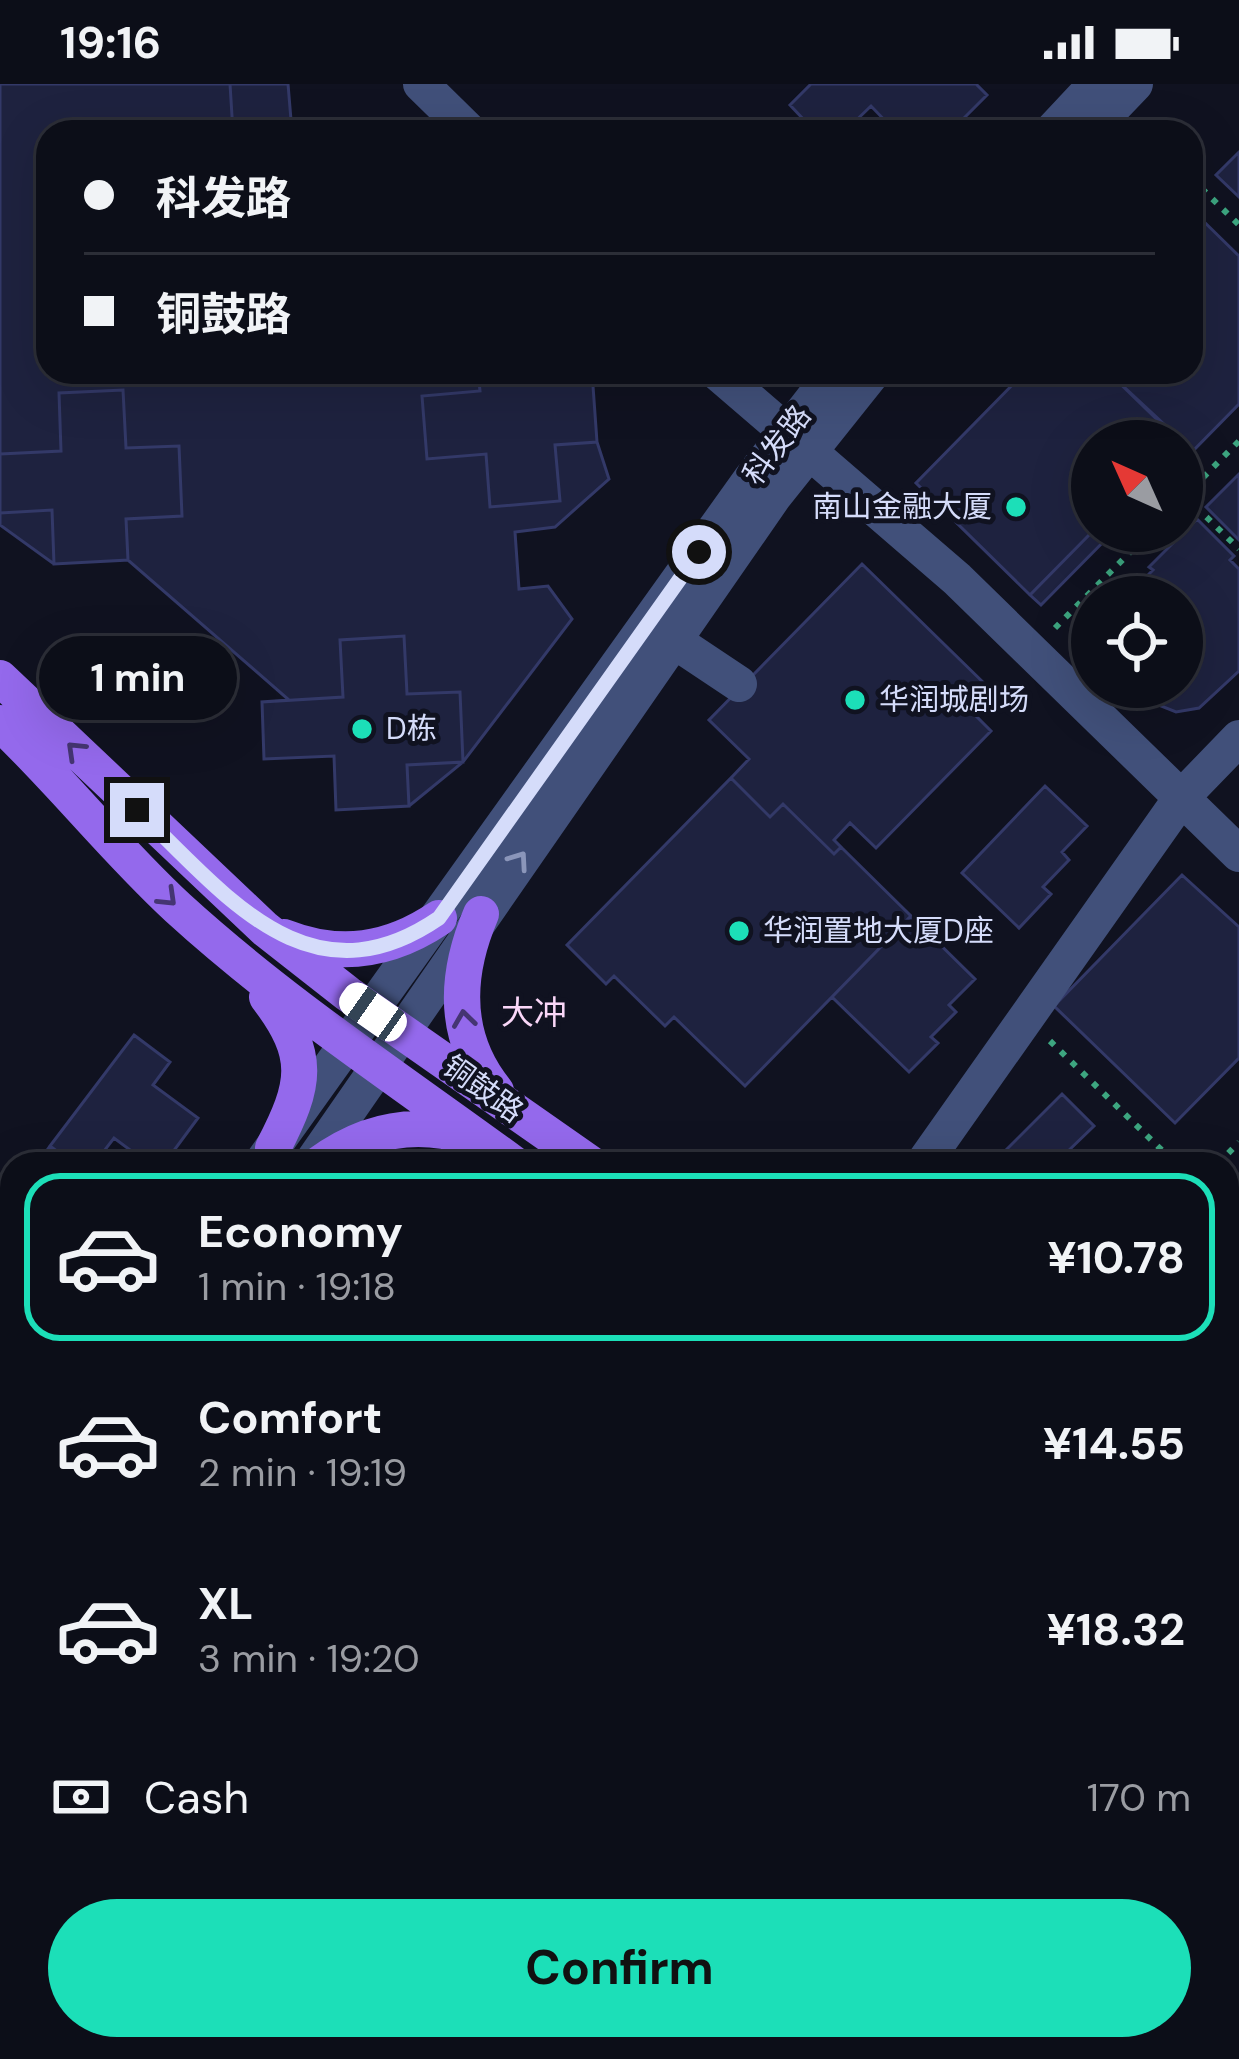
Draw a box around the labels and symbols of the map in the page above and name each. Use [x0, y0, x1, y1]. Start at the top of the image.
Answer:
street label: 科发路 [734, 397, 819, 492]
north arrow [1071, 420, 1203, 552]
place label: 南山金融大厦 [812, 487, 992, 526]
marker: 南山金融大厦 [1003, 494, 1029, 520]
route start [672, 525, 726, 579]
callout: 1 min [38, 636, 236, 720]
place label: 华润城剧场 [879, 680, 1029, 719]
marker: 华润城剧场 [842, 687, 868, 713]
place label: D栋 [386, 709, 437, 748]
marker: D栋 [349, 716, 375, 742]
one-way arrow [67, 743, 89, 765]
route end [110, 783, 164, 837]
one-way arrow [505, 851, 527, 873]
one-way arrow [154, 884, 176, 906]
place label: 华润置地大厦D座 [763, 911, 994, 950]
marker: 华润置地大厦D座 [726, 918, 752, 944]
car [333, 977, 413, 1047]
district label: 大冲 [501, 991, 567, 1034]
one-way arrow [452, 1009, 478, 1028]
street label: 铜鼓路 [435, 1046, 531, 1131]

